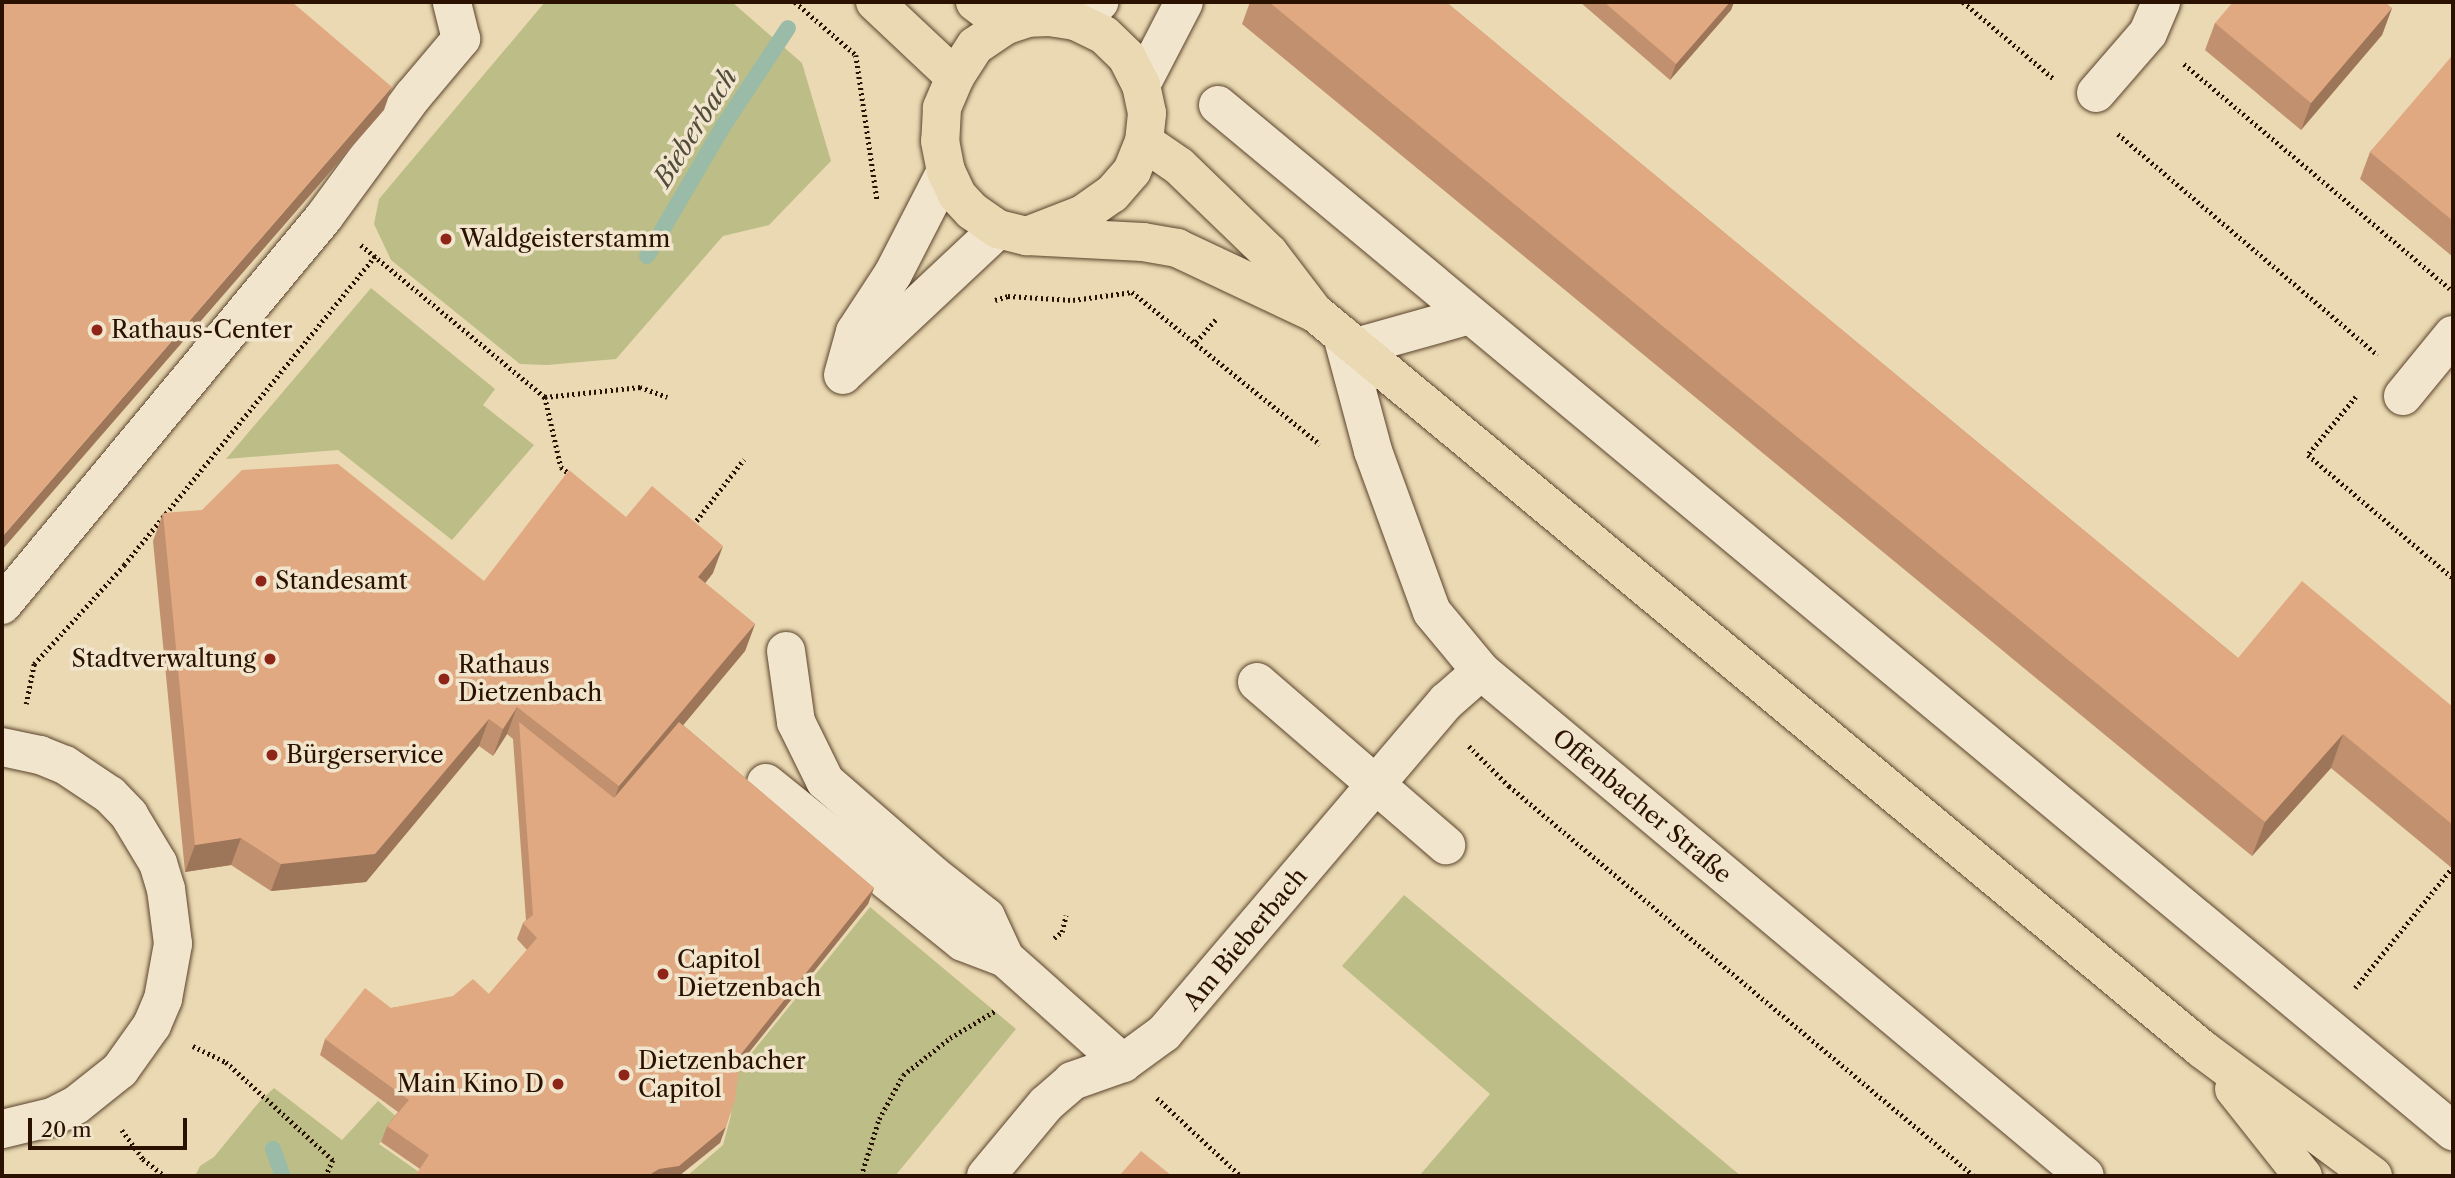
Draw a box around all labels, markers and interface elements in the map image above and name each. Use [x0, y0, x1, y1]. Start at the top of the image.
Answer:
water label: Bieberbach [647, 63, 745, 193]
place label: Waldgeisterstamm [460, 225, 670, 253]
marker: Waldgeisterstamm [438, 231, 454, 247]
place label: Rathaus-Center [111, 316, 293, 344]
marker: Rathaus-Center [89, 322, 105, 338]
place label: Standesamt [275, 567, 408, 595]
marker: Standesamt [253, 573, 269, 589]
place label: Stadtverwaltung [72, 645, 256, 673]
marker: Stadtverwaltung [262, 651, 278, 667]
place label: Rathaus Dietzenbach [458, 651, 602, 707]
marker: Rathaus Dietzenbach [436, 671, 452, 687]
street label: Offenbacher Straße [1547, 723, 1737, 889]
place label: Bürgerservice [286, 741, 444, 769]
marker: Bürgerservice [264, 747, 280, 763]
street label: Am Bieberbach [1177, 862, 1313, 1016]
place label: Capitol Dietzenbach [677, 946, 821, 1002]
marker: Capitol Dietzenbach [655, 966, 671, 982]
place label: Dietzenbacher Capitol [638, 1047, 806, 1103]
marker: Dietzenbacher Capitol [616, 1067, 632, 1083]
place label: Main Kino D [397, 1070, 544, 1098]
marker: Main Kino D [550, 1076, 566, 1092]
scale bar [32, 1104, 191, 1148]
text: 20 m [41, 1117, 92, 1142]

